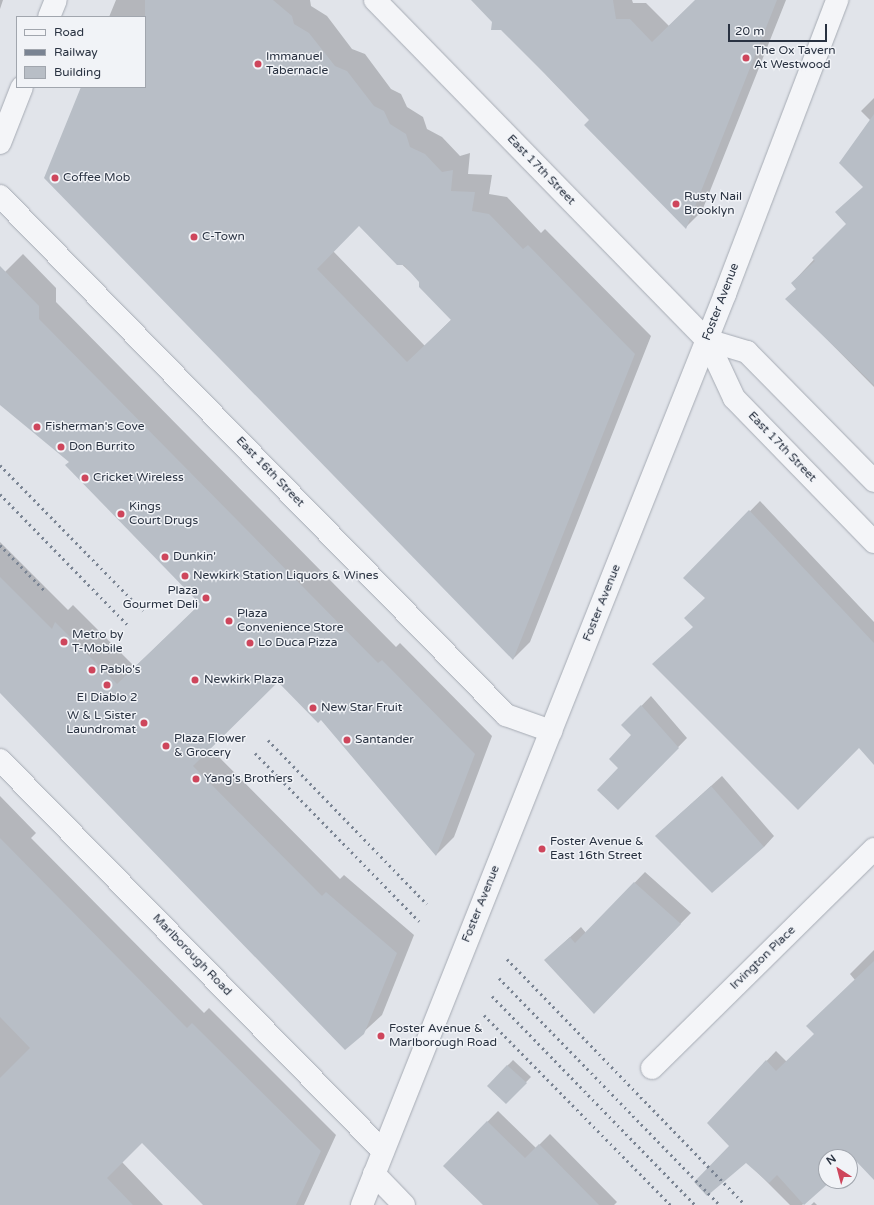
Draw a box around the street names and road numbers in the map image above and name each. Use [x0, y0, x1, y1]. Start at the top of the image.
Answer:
street label: East 17th Street [504, 132, 578, 208]
street label: Foster Avenue [700, 261, 742, 343]
street label: East 17th Street [745, 409, 819, 485]
street label: East 16th Street [233, 434, 307, 510]
street label: Foster Avenue [580, 562, 624, 644]
street label: Foster Avenue [459, 863, 503, 945]
street label: Marlborough Road [149, 911, 235, 999]
street label: Irvington Place [727, 923, 799, 993]

